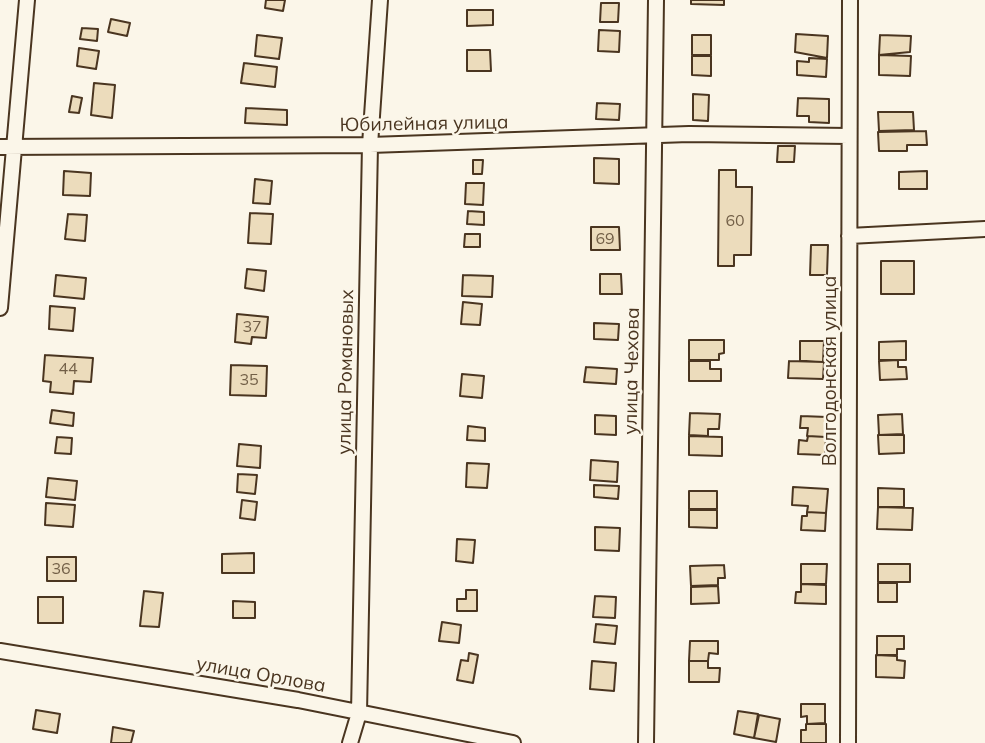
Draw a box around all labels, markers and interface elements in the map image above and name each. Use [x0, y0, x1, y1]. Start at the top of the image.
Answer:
street label: Юбилейная улица [339, 111, 509, 137]
house number: 60 [725, 211, 745, 231]
house number: 69 [595, 229, 615, 249]
street label: Волгодонская улица [819, 276, 841, 466]
street label: улица Романовых [333, 289, 359, 455]
street label: улица Чехова [619, 307, 645, 435]
house number: 37 [242, 317, 262, 337]
house number: 44 [58, 359, 78, 379]
house number: 35 [239, 370, 259, 390]
house number: 36 [51, 559, 71, 579]
street label: улица Орлова [195, 652, 327, 698]

